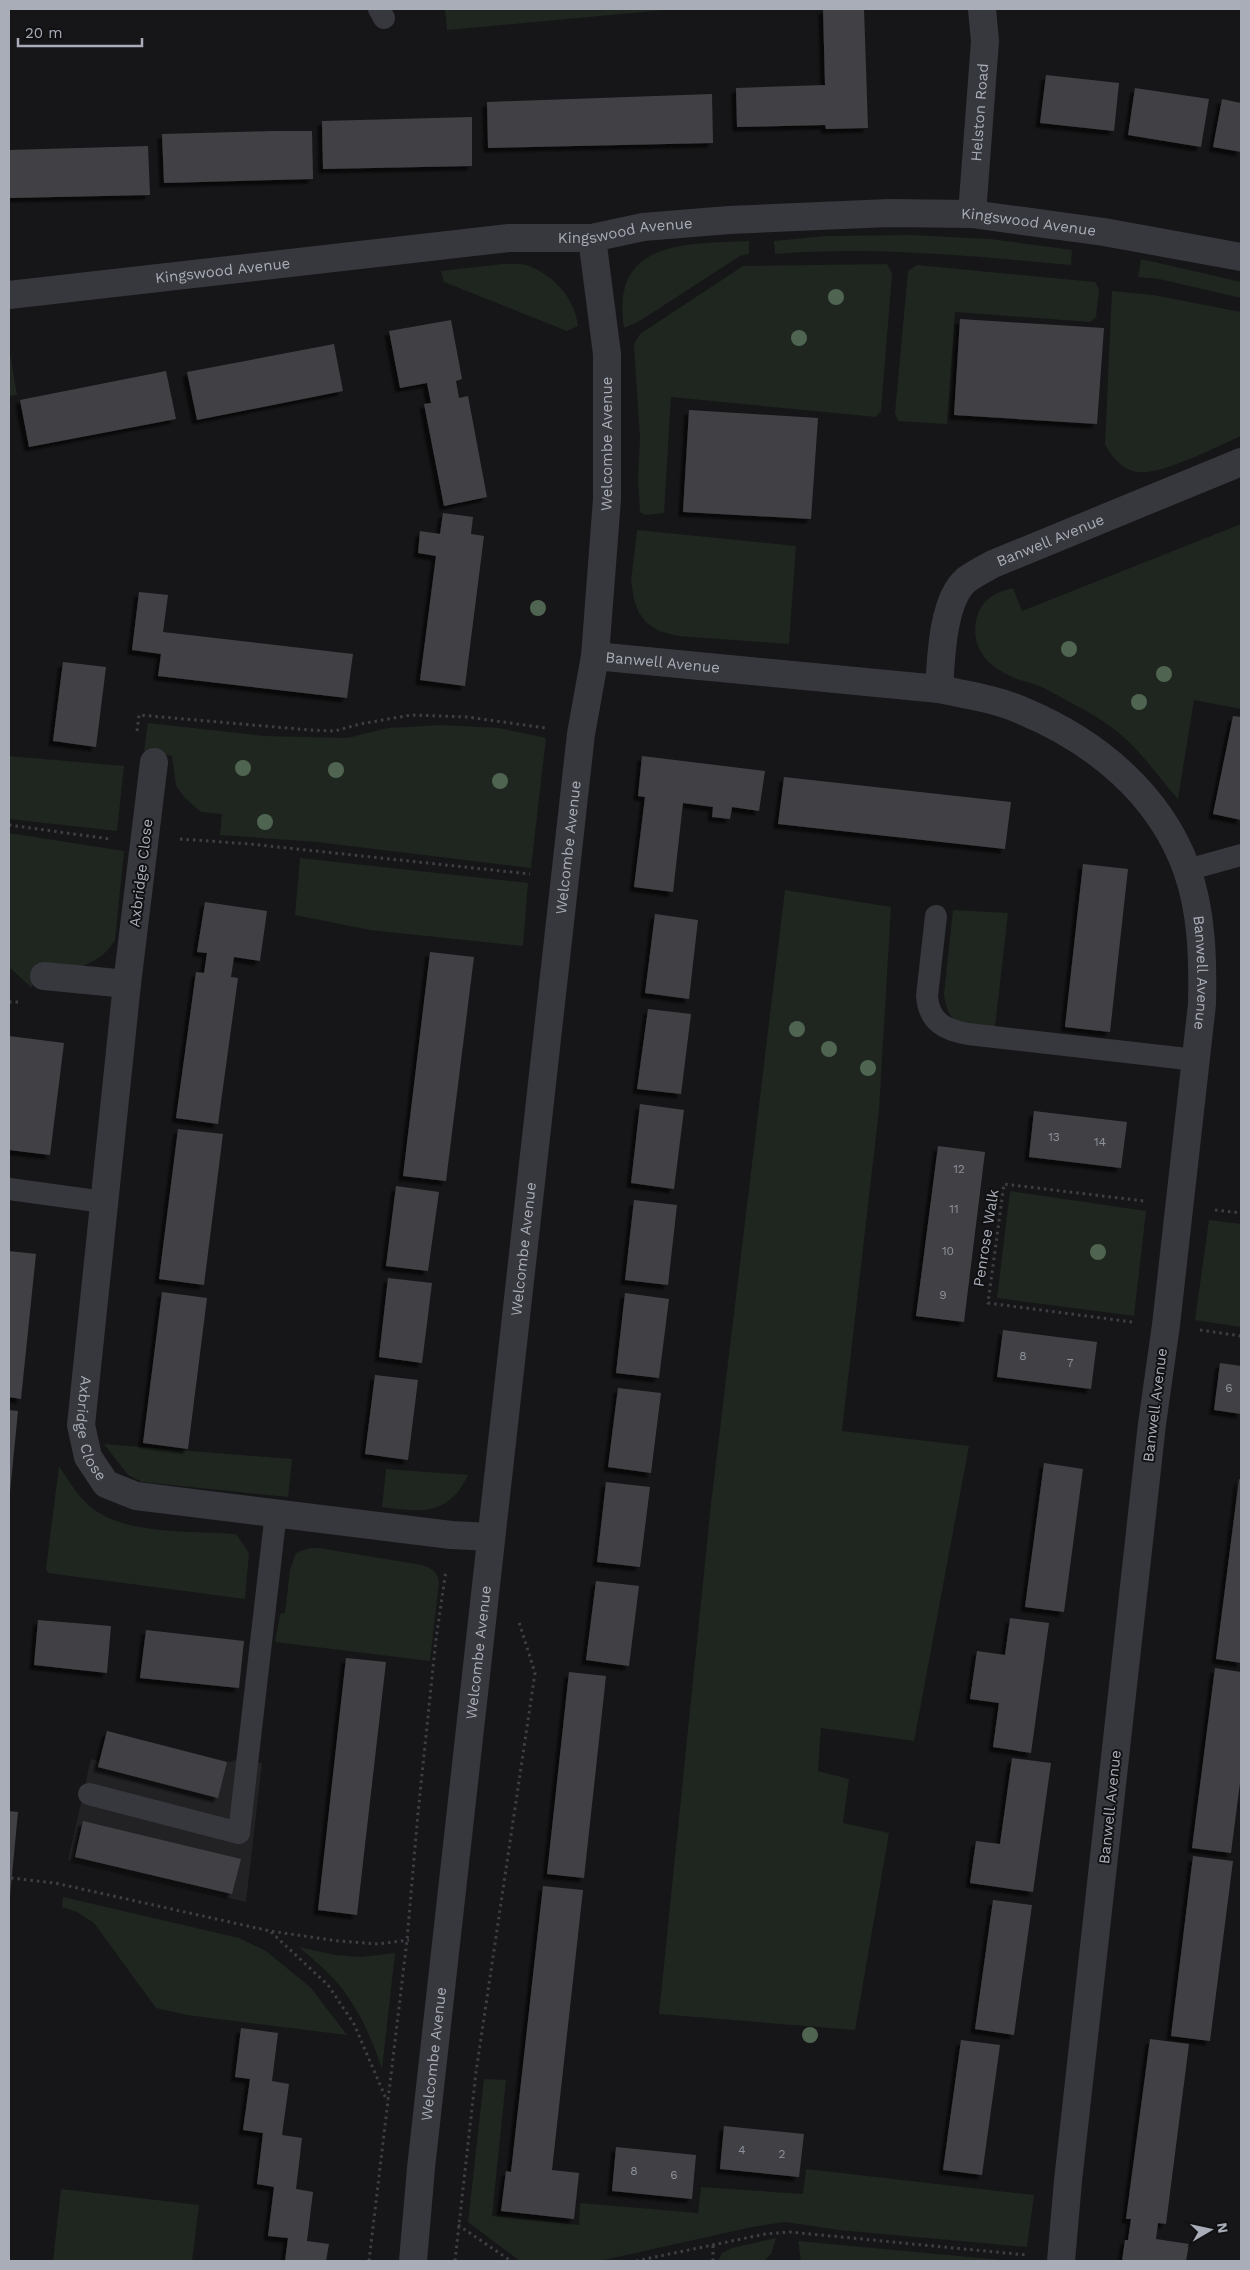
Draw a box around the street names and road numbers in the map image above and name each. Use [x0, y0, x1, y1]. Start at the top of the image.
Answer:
street label: Helston Road [967, 63, 992, 162]
street label: Kingswood Avenue [961, 205, 1097, 240]
street label: Kingswood Avenue [558, 214, 693, 247]
street label: Kingswood Avenue [154, 254, 291, 287]
street label: Welcombe Avenue [597, 377, 616, 512]
street label: Banwell Avenue [994, 510, 1107, 571]
street label: Banwell Avenue [605, 648, 721, 677]
street label: Welcombe Avenue [552, 780, 585, 915]
street label: Axbridge Close [125, 818, 157, 928]
street label: Banwell Avenue [1189, 914, 1211, 1031]
street label: Welcombe Avenue [507, 1181, 540, 1317]
street label: Penrose Walk [969, 1187, 1003, 1288]
street label: Banwell Avenue [1139, 1347, 1171, 1463]
street label: Axbridge Close [72, 1375, 110, 1484]
street label: Welcombe Avenue [462, 1585, 495, 1720]
street label: Banwell Avenue [1095, 1749, 1125, 1865]
street label: Welcombe Avenue [417, 1986, 450, 2122]

